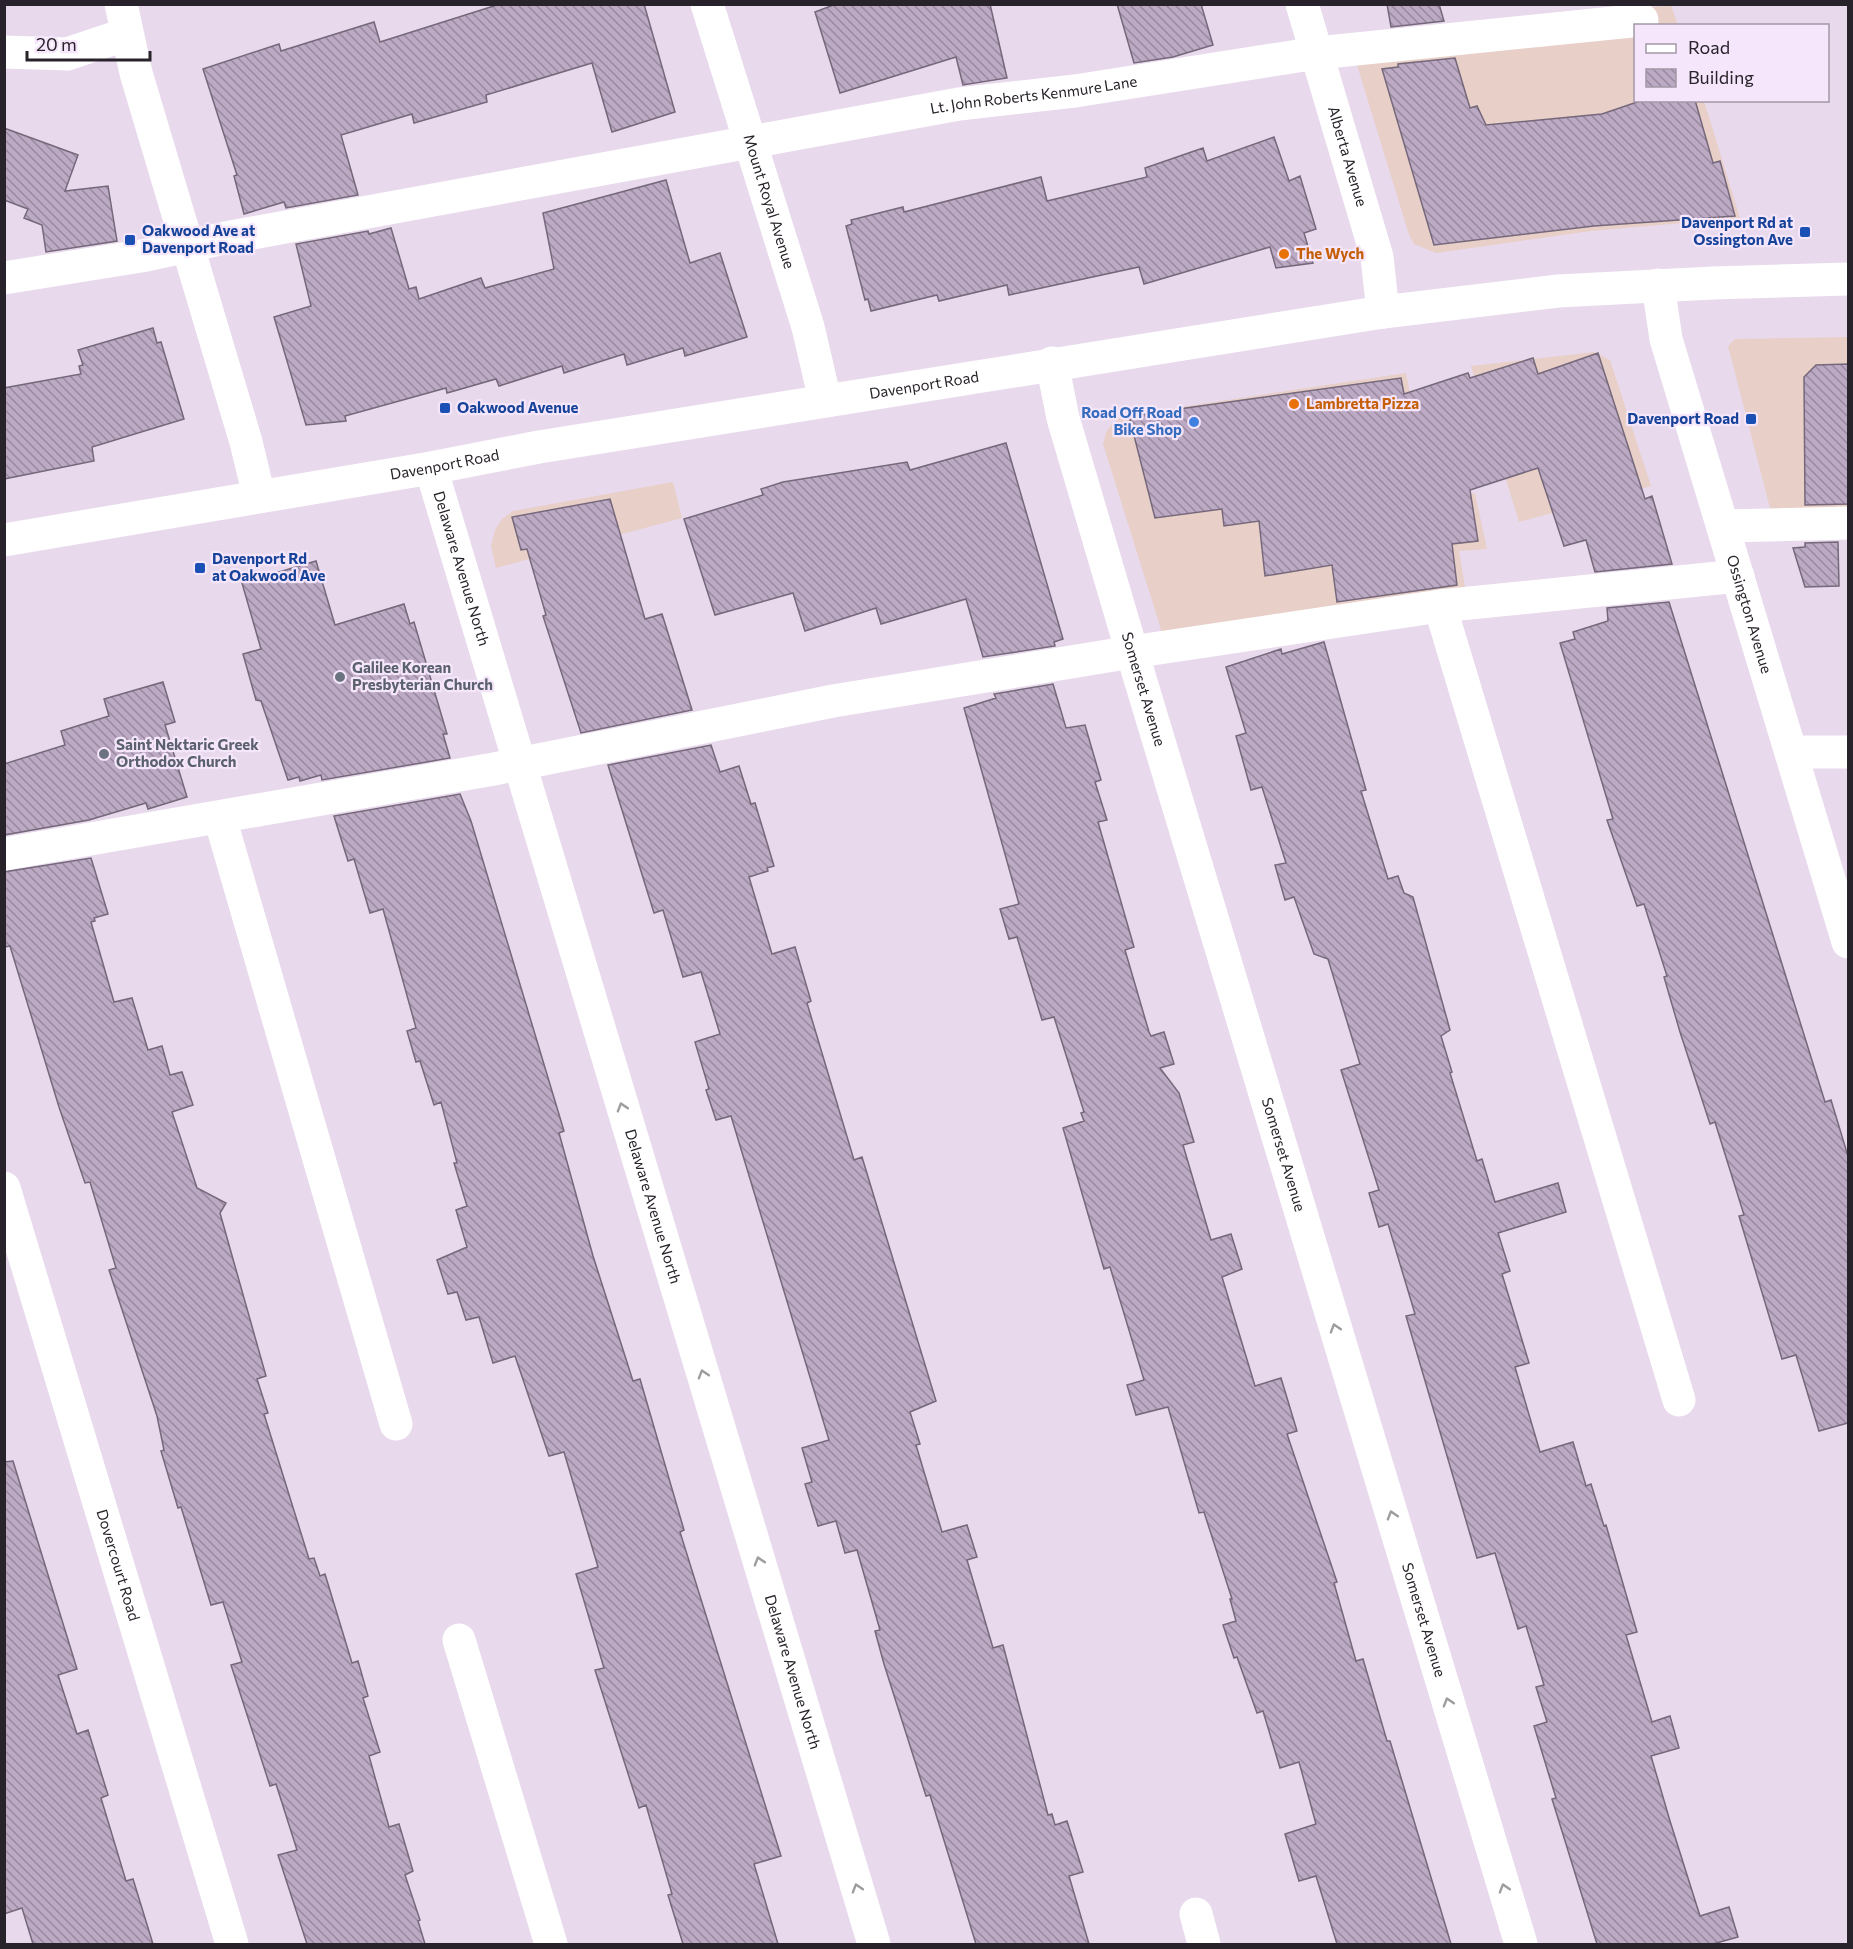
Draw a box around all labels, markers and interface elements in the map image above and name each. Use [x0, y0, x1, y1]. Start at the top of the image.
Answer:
scale bar [27, 24, 150, 62]
legend [1634, 24, 1829, 102]
text: 20 m [36, 33, 77, 55]
text: Road [1688, 36, 1730, 58]
text: Building [1688, 66, 1754, 88]
street label: Lt. John Roberts Kenmure Lane [929, 71, 1138, 117]
street label: Alberta Avenue [1325, 104, 1372, 209]
street label: Mount Royal Avenue [740, 132, 799, 271]
place label: Davenport Rd at Ossington Ave [1681, 213, 1793, 248]
place label: Oakwood Ave at Davenport Road [142, 221, 255, 256]
marker: Davenport Rd at Ossington Ave [1798, 225, 1812, 239]
marker: Oakwood Ave at Davenport Road [123, 233, 137, 247]
place label: The Wych [1296, 244, 1364, 262]
marker: The Wych [1277, 247, 1291, 261]
street label: Davenport Road [868, 367, 980, 402]
place label: Lambretta Pizza [1306, 394, 1419, 412]
marker: Lambretta Pizza [1287, 397, 1301, 411]
place label: Oakwood Avenue [457, 398, 578, 416]
marker: Oakwood Avenue [438, 401, 452, 415]
place label: Road Off Road Bike Shop [1081, 403, 1182, 438]
place label: Davenport Road [1627, 409, 1739, 427]
marker: Davenport Road [1744, 412, 1758, 426]
marker: Road Off Road Bike Shop [1187, 415, 1201, 429]
street label: Davenport Road [389, 445, 501, 483]
street label: Delaware Avenue North [430, 489, 494, 648]
place label: Davenport Rd at Oakwood Ave [212, 549, 325, 584]
street label: Ossington Avenue [1724, 552, 1776, 675]
marker: Davenport Rd at Oakwood Ave [193, 561, 207, 575]
street label: Somerset Avenue [1119, 630, 1170, 748]
place label: Galilee Korean Presbyterian Church [352, 658, 493, 693]
marker: Galilee Korean Presbyterian Church [333, 670, 347, 684]
place label: Saint Nektaric Greek Orthodox Church [116, 735, 259, 770]
marker: Saint Nektaric Greek Orthodox Church [97, 747, 111, 761]
street label: Somerset Avenue [1259, 1095, 1310, 1214]
one-way arrow [617, 1102, 629, 1113]
street label: Delaware Avenue North [622, 1127, 685, 1286]
one-way arrow [1330, 1323, 1343, 1334]
one-way arrow [697, 1369, 710, 1380]
street label: Dovercourt Road [93, 1507, 144, 1623]
one-way arrow [1387, 1510, 1399, 1521]
one-way arrow [754, 1556, 766, 1567]
street label: Somerset Avenue [1399, 1561, 1450, 1679]
street label: Delaware Avenue North [762, 1592, 825, 1751]
one-way arrow [1443, 1697, 1455, 1708]
one-way arrow [852, 1884, 864, 1894]
one-way arrow [1499, 1884, 1511, 1894]

